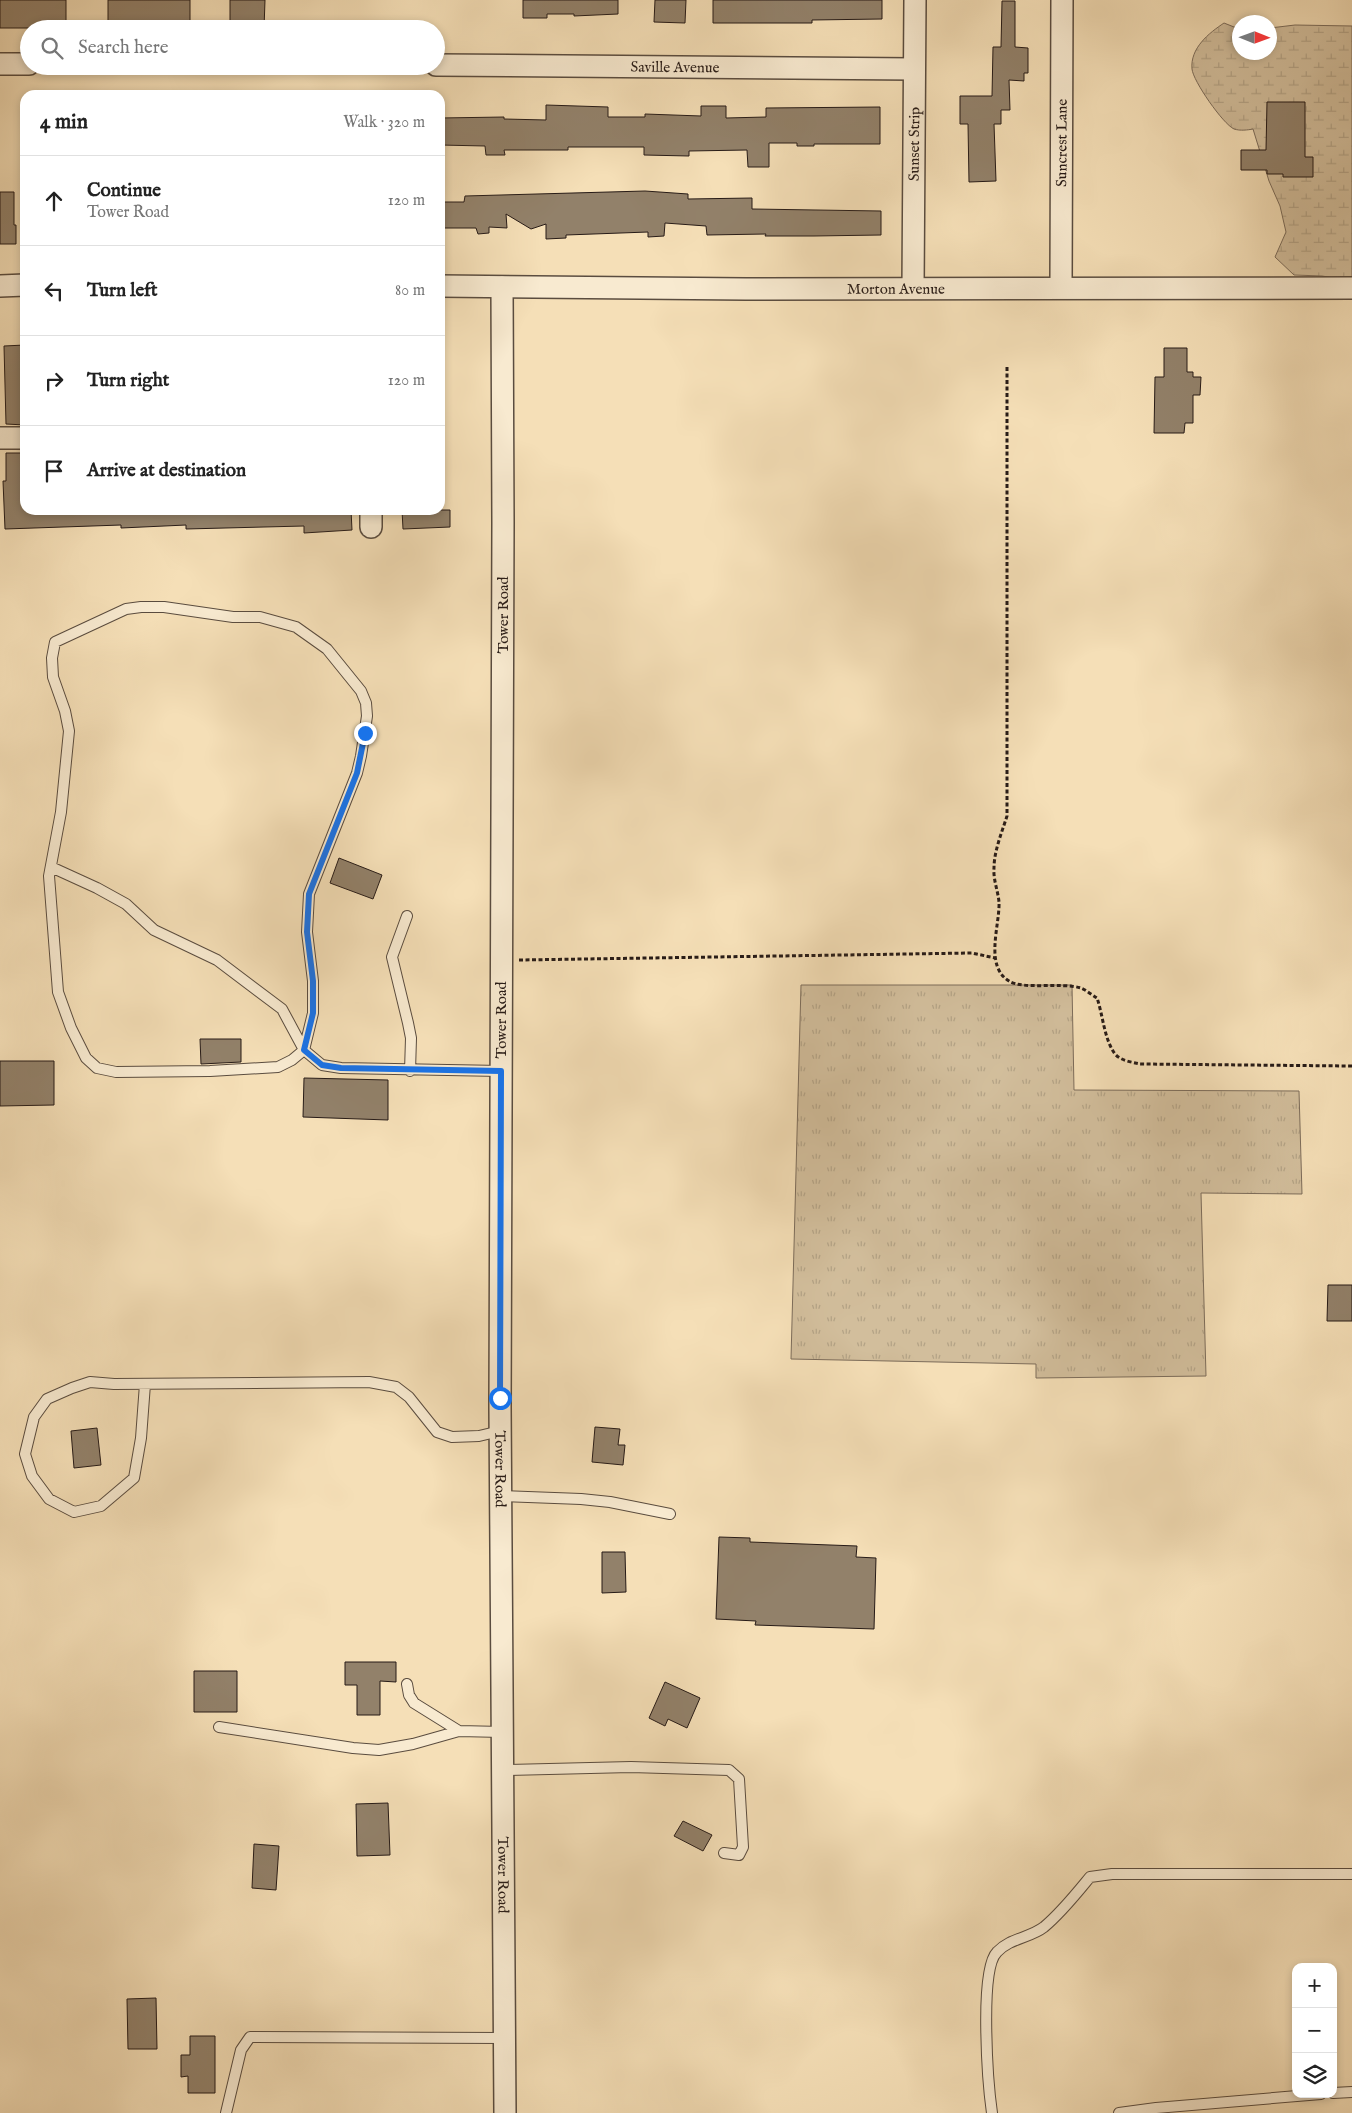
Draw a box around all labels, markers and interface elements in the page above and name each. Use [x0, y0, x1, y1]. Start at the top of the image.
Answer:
north arrow [1232, 15, 1277, 60]
search box [20, 20, 445, 75]
icon: search [38, 34, 66, 62]
text: Search here [78, 36, 169, 60]
street label: Saville Avenue [630, 57, 720, 77]
street label: Suncrest Lane [1052, 99, 1071, 187]
street label: Sunset Strip [904, 107, 924, 181]
text: 4 min [40, 109, 88, 136]
text: Walk · 320 m [343, 113, 425, 133]
text: Continue [87, 179, 161, 203]
icon: ahead [40, 187, 68, 215]
text: 120 m [388, 191, 425, 211]
text: Tower Road [87, 203, 169, 223]
icon: left [40, 277, 68, 305]
text: Turn left [87, 279, 158, 303]
street label: Morton Avenue [847, 279, 945, 298]
text: 80 m [395, 281, 425, 301]
icon: right [40, 367, 68, 395]
text: Turn right [87, 369, 169, 393]
text: 120 m [388, 371, 425, 391]
icon: arrive [40, 457, 68, 485]
text: Arrive at destination [87, 459, 246, 483]
street label: Tower Road [494, 576, 513, 653]
route end [354, 722, 377, 745]
street label: Tower Road [492, 981, 511, 1058]
route start [489, 1387, 512, 1410]
street label: Tower Road [491, 1430, 510, 1509]
street label: Tower Road [494, 1836, 513, 1915]
map controls [1292, 1963, 1337, 2098]
button: + [1292, 1963, 1337, 2008]
button: − [1292, 2008, 1337, 2053]
button: layers [1292, 2053, 1337, 2098]

